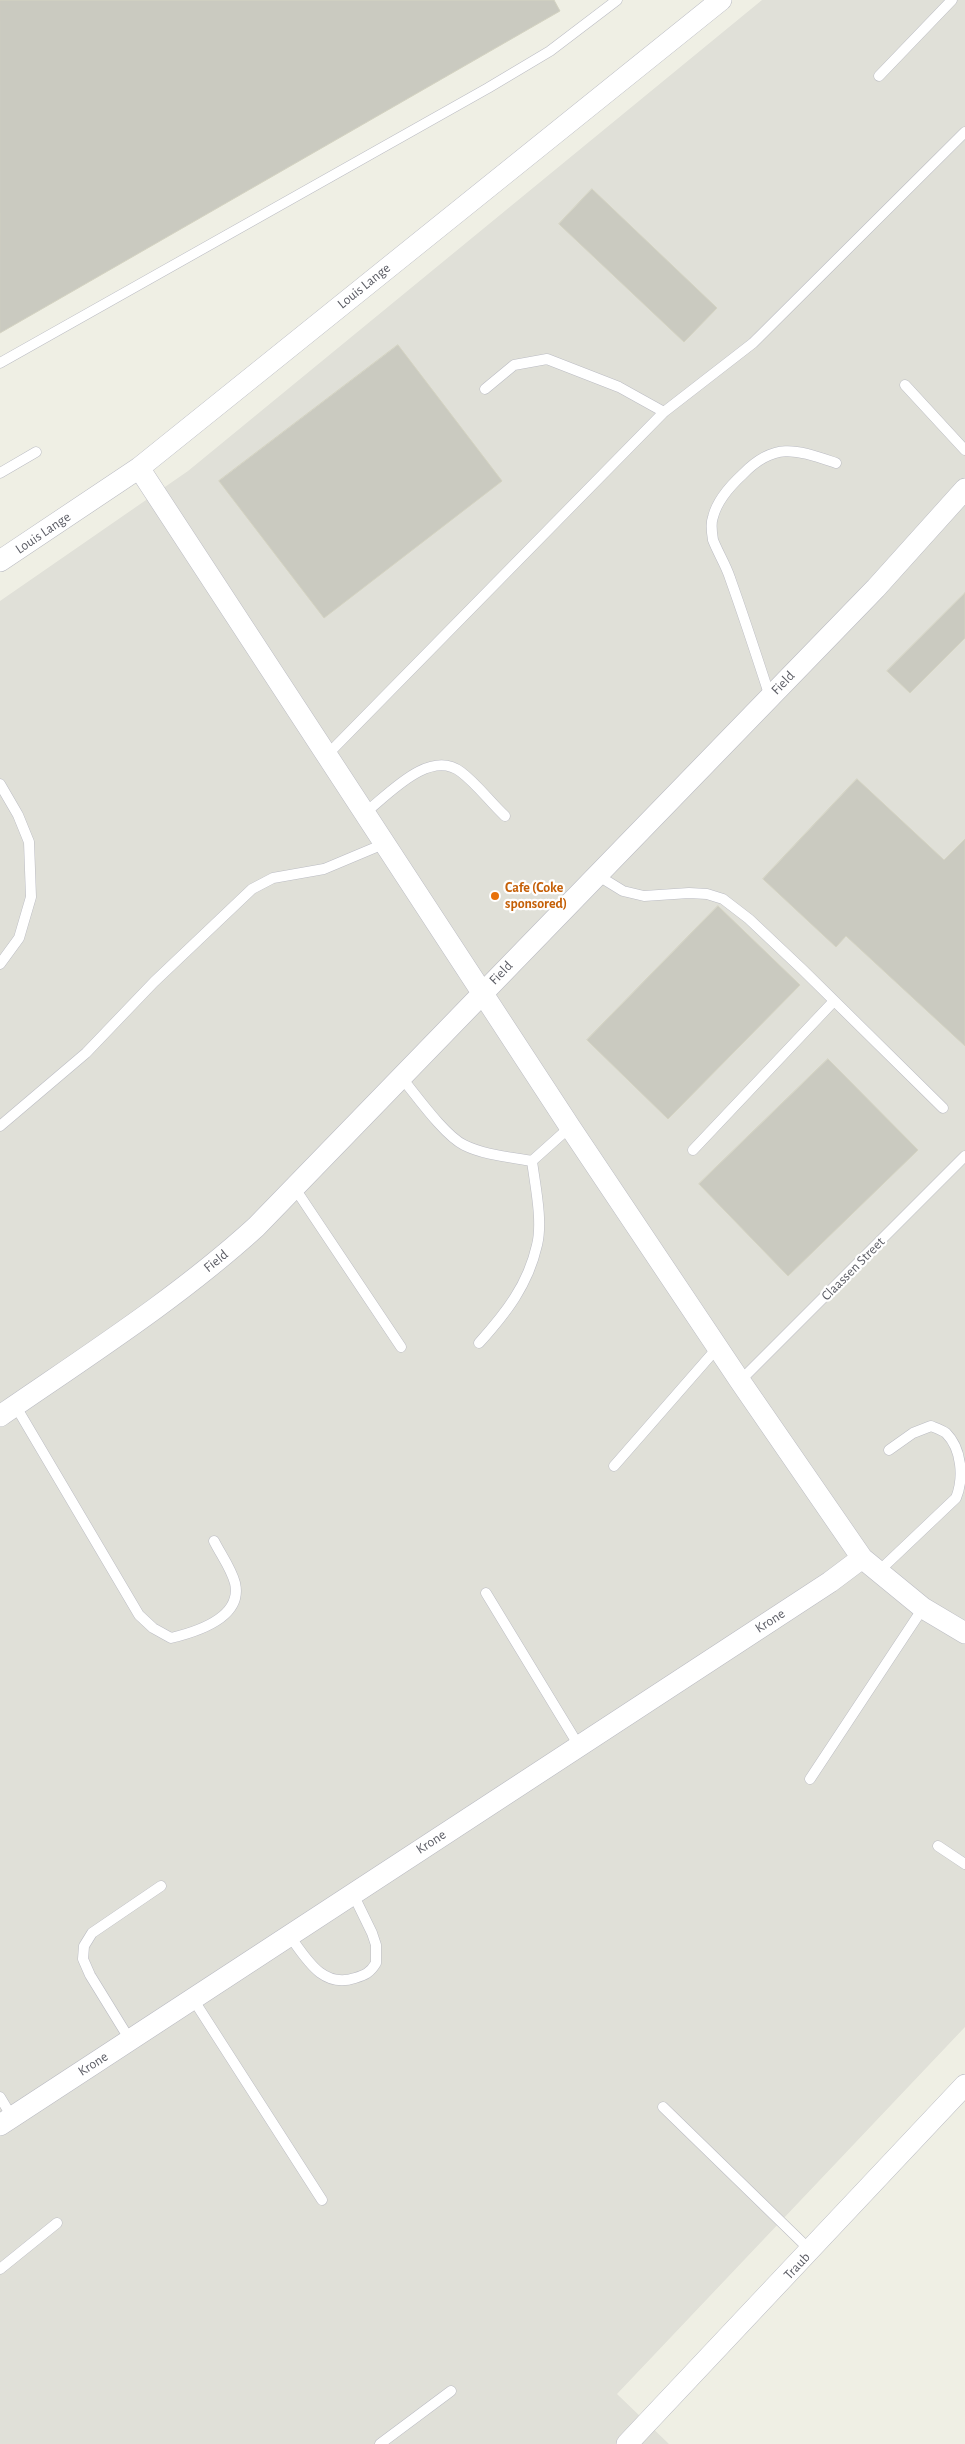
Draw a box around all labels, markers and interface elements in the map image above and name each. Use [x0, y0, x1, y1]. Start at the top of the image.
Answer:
street label: Louis Lange [334, 260, 394, 312]
street label: Louis Lange [12, 508, 74, 558]
street label: Field [768, 668, 798, 698]
place label: Cafe (Coke sponsored) [505, 880, 567, 912]
marker: Cafe (Coke sponsored) [489, 890, 501, 902]
street label: Field [486, 958, 516, 988]
street label: Claassen Street [818, 1234, 888, 1304]
street label: Field [200, 1246, 232, 1276]
street label: Krone [752, 1605, 788, 1637]
street label: Krone [413, 1826, 449, 1858]
street label: Krone [75, 2048, 111, 2080]
street label: Traub [780, 2249, 814, 2283]

